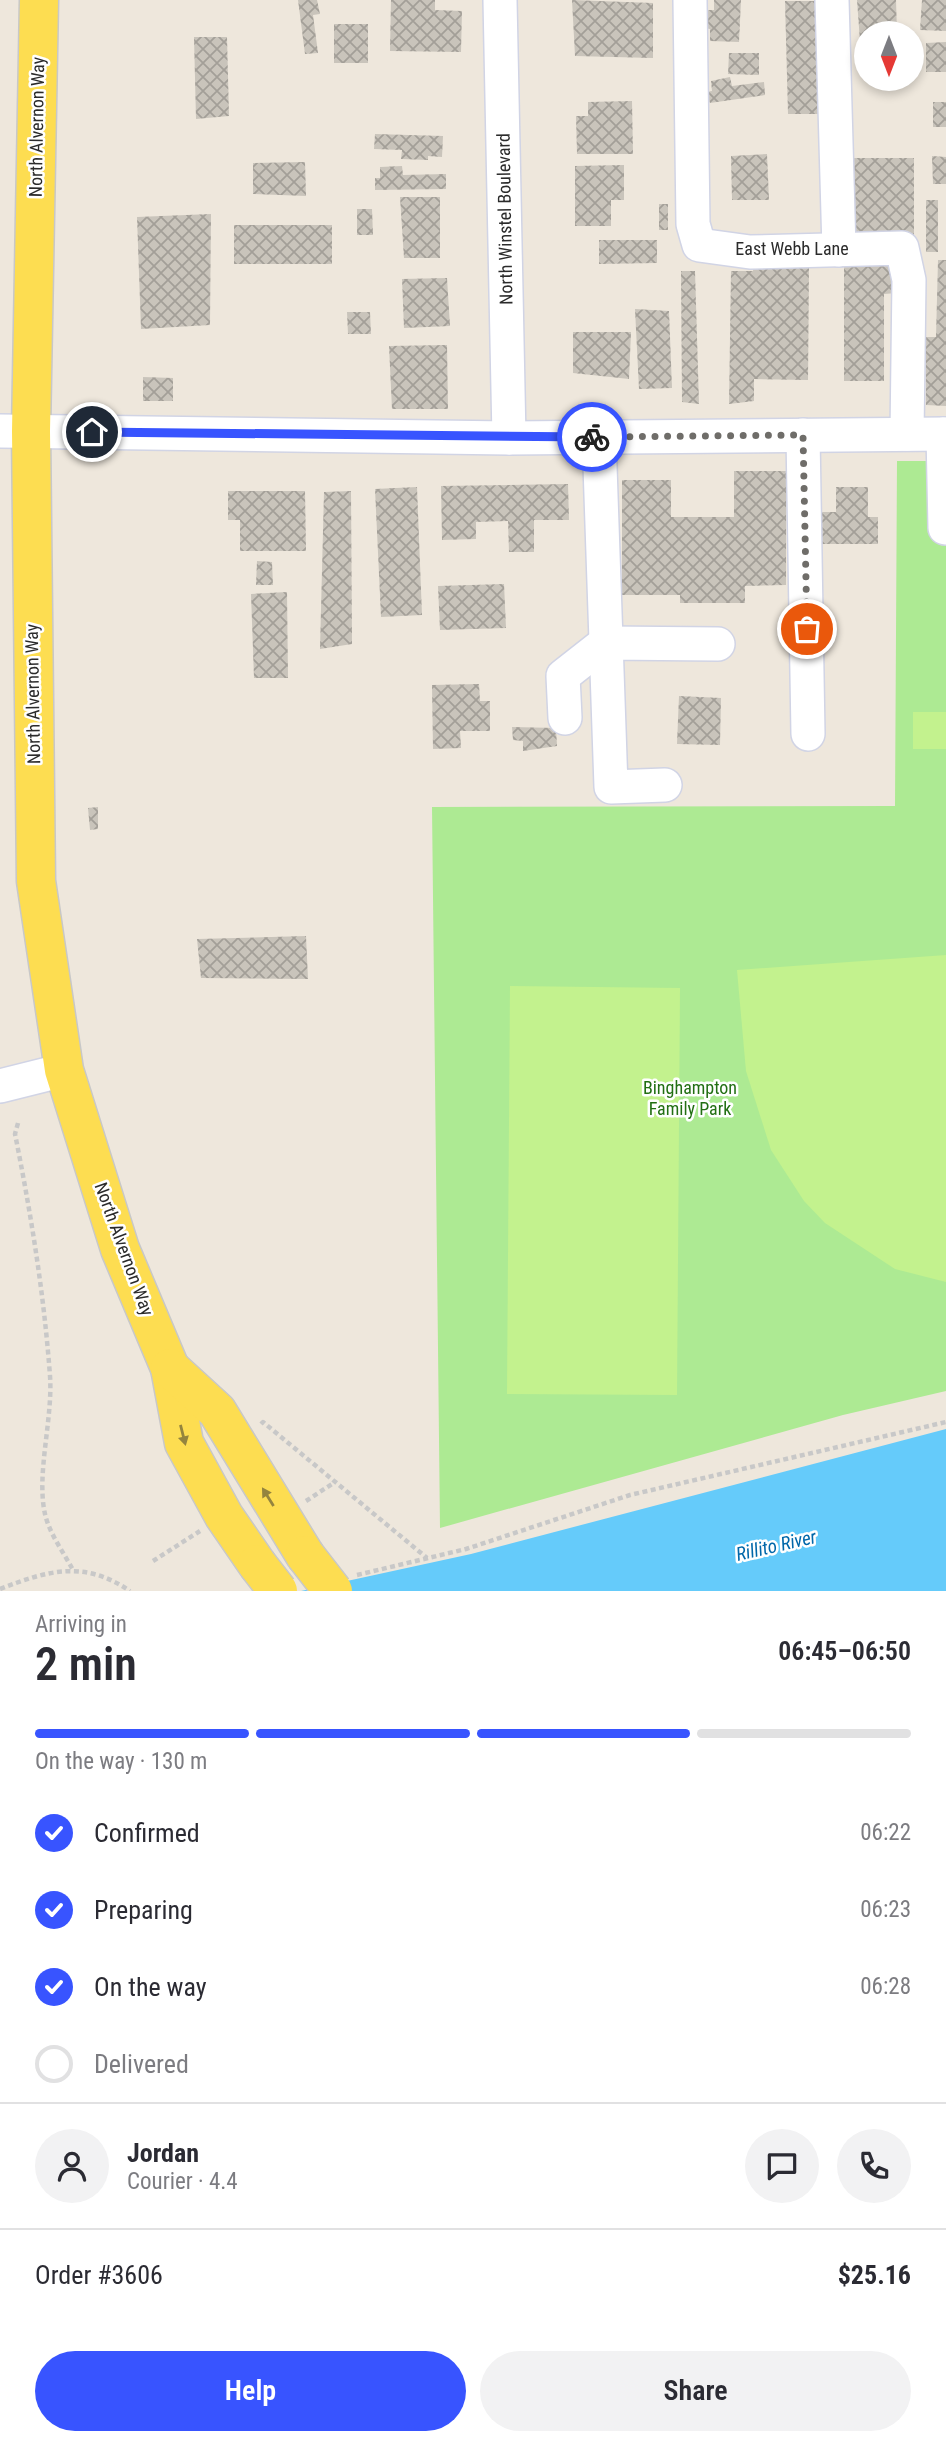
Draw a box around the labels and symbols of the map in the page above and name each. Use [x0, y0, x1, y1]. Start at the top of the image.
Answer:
north arrow [854, 21, 924, 91]
street label: North Alvernon Way [25, 56, 48, 197]
street label: North Winstel Boulevard [493, 133, 516, 305]
street label: East Webb Lane [735, 238, 849, 259]
pin [62, 402, 122, 462]
courier [557, 402, 627, 472]
pin [777, 599, 837, 659]
street label: North Alvernon Way [21, 623, 44, 764]
park label: Binghampton Family Park [643, 1077, 737, 1119]
street label: North Alvernon Way [91, 1179, 158, 1319]
one-way arrow [178, 1424, 189, 1446]
one-way arrow [262, 1488, 275, 1507]
water label: Rillito River [734, 1525, 819, 1566]

